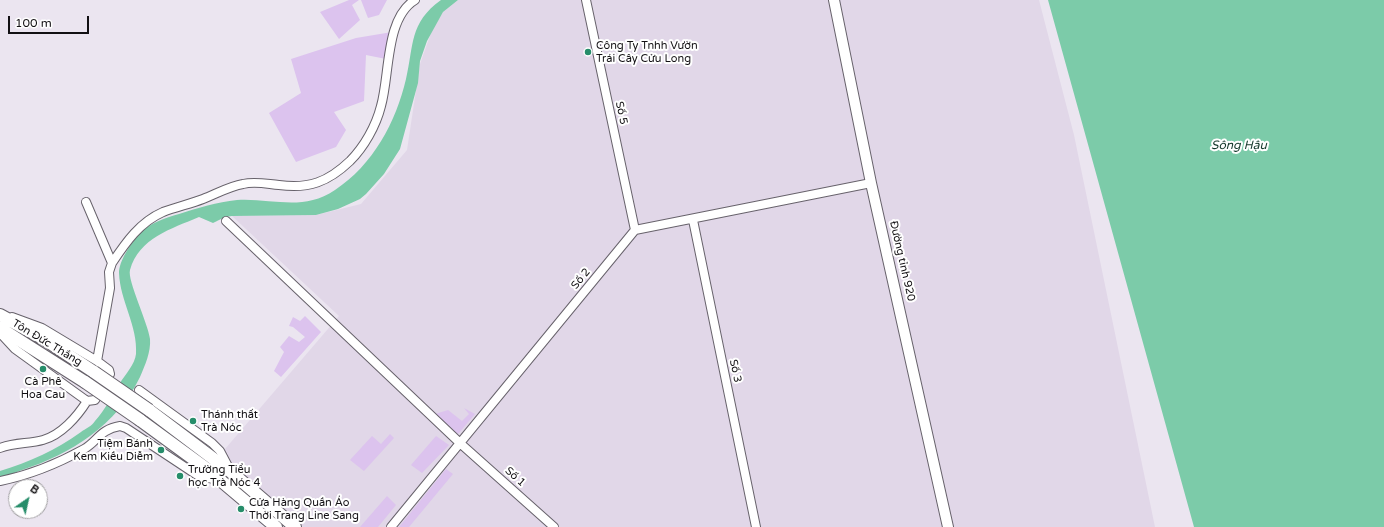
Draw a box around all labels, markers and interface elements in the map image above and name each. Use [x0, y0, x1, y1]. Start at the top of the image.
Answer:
scale bar [10, 8, 91, 34]
text: 100 m [15, 16, 52, 30]
place label: Công Ty Tnhh Vườn Trái Cây Cửu Long [596, 39, 698, 65]
marker: Công Ty Tnhh Vườn Trái Cây Cửu Long [583, 47, 593, 57]
street label: Số 5 [612, 100, 630, 126]
water label: Sông Hậu [1211, 139, 1267, 153]
street label: Đường tỉnh 920 [886, 219, 918, 303]
street label: Số 2 [569, 266, 593, 292]
street label: Tôn Đức Thắng [10, 317, 84, 369]
street label: Số 3 [726, 358, 744, 384]
marker: Cà Phê Hoa Cau [38, 364, 48, 374]
place label: Cà Phê Hoa Cau [21, 375, 65, 401]
place label: Thánh thất Trà Nóc [201, 408, 258, 434]
marker: Thánh thất Trà Nóc [188, 416, 198, 426]
place label: Tiệm Bánh Kem Kiều Diễm [73, 437, 153, 463]
marker: Tiệm Bánh Kem Kiều Diễm [156, 445, 166, 455]
place label: Trường Tiểu học Trà Nóc 4 [188, 463, 260, 489]
street label: Số 1 [502, 464, 528, 490]
marker: Trường Tiểu học Trà Nóc 4 [175, 471, 185, 481]
north arrow [8, 479, 48, 519]
text: B [28, 482, 41, 497]
place label: Cửa Hàng Quần Áo Thời Trang Line Sang [249, 496, 359, 522]
marker: Cửa Hàng Quần Áo Thời Trang Line Sang [236, 504, 246, 514]

